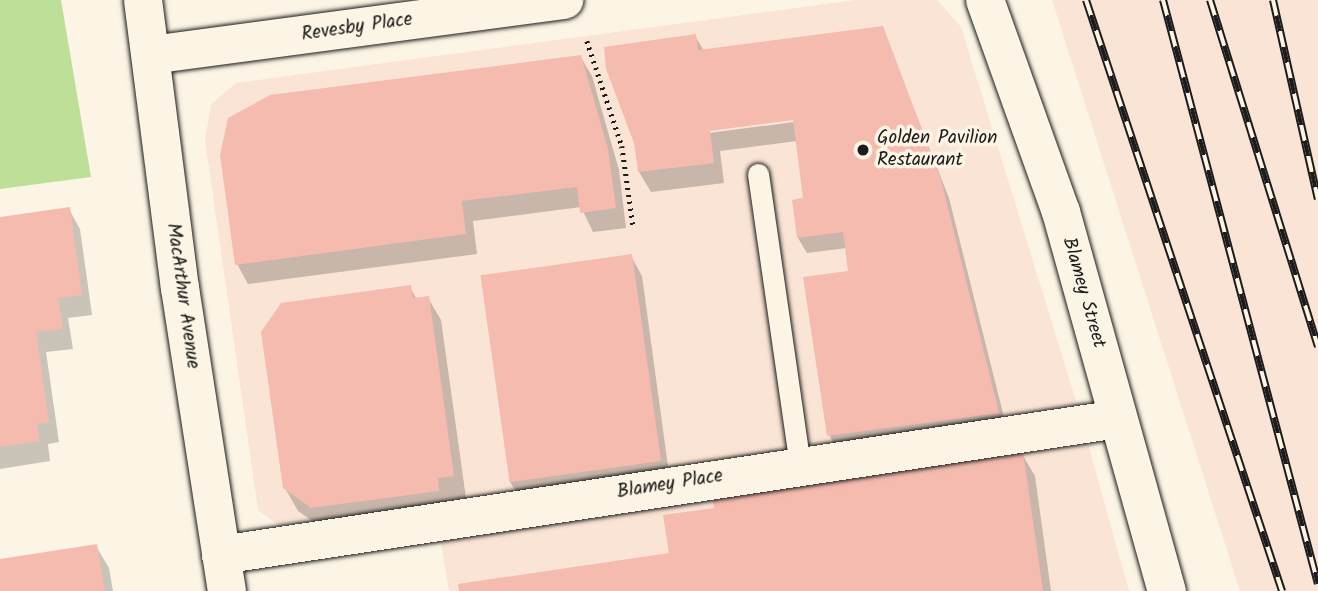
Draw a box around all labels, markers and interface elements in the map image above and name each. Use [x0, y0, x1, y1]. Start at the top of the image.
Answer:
street label: Revesby Place [300, 9, 414, 47]
place label: Golden Pavilion Restaurant [877, 128, 997, 172]
marker: Golden Pavilion Restaurant [855, 142, 871, 158]
street label: MacArthur Avenue [161, 222, 203, 370]
street label: Blamey Street [1056, 235, 1110, 351]
street label: Blamey Place [615, 465, 725, 505]

